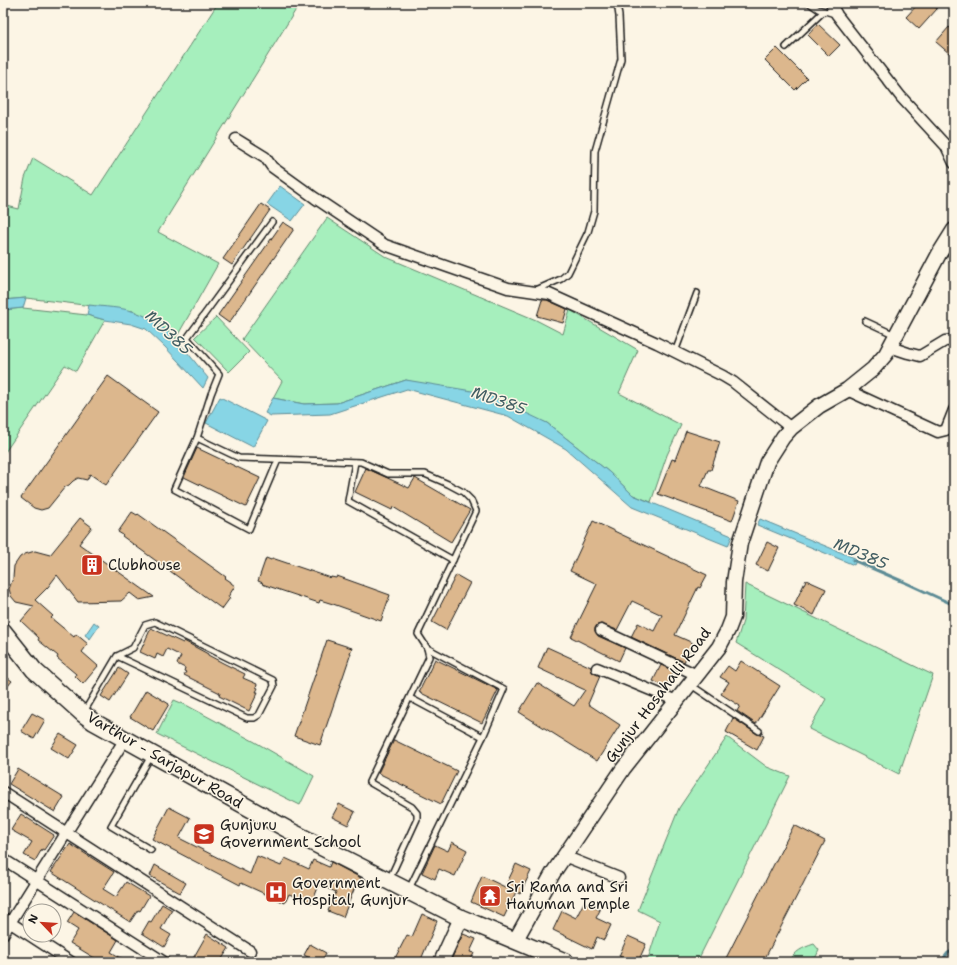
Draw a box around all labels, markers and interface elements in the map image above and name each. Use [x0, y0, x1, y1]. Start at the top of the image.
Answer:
water label: MD385 [141, 305, 197, 360]
water label: MD385 [469, 381, 530, 420]
water label: MD385 [831, 533, 892, 575]
building icon: Clubhouse [79, 552, 105, 578]
place label: Clubhouse [108, 555, 181, 575]
street label: Gunjur Hosahalli Road [601, 623, 716, 767]
street label: Varthur - Sarjapur Road [83, 707, 247, 813]
place label: Gunjuru Government School [220, 815, 362, 852]
school or university icon: Gunjuru Government School [191, 821, 217, 847]
place label: Government Hospital, Gunjur [292, 873, 409, 910]
place label: Sri Rama and Sri Hanuman Temple [506, 877, 630, 914]
hospital icon: Government Hospital, Gunjur [263, 879, 289, 905]
temple icon: Sri Rama and Sri Hanuman Temple [477, 883, 503, 909]
north arrow [22, 903, 62, 943]
text: N [25, 912, 42, 926]

